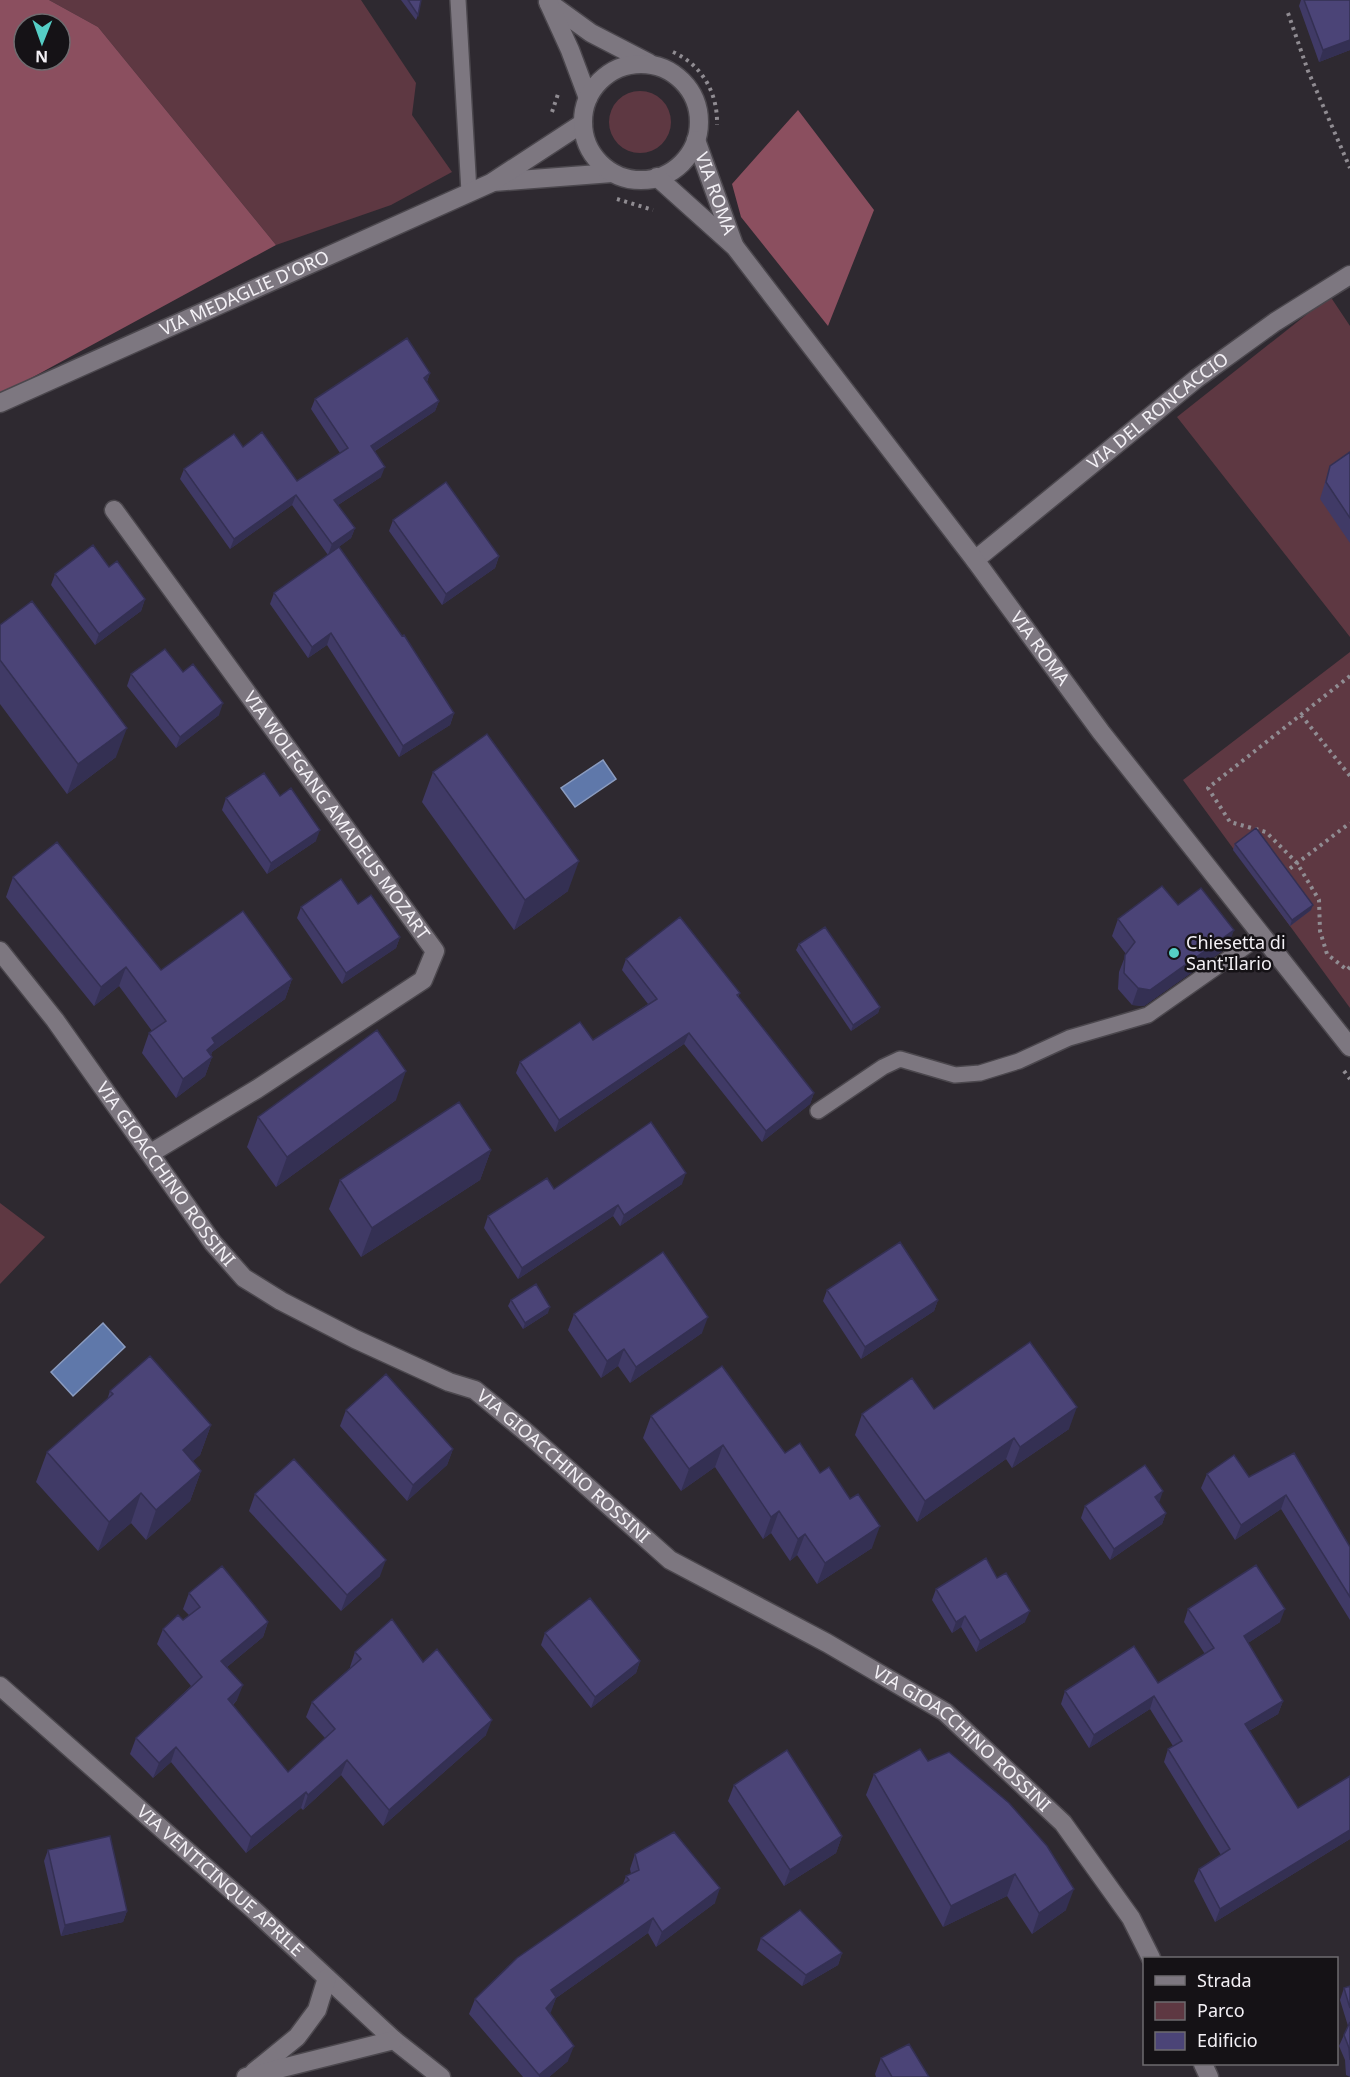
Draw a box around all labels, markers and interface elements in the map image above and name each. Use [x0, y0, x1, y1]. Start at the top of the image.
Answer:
north arrow [12, 12, 72, 72]
text: N [35, 46, 48, 68]
street label: VIA ROMA [690, 149, 742, 238]
street label: VIA MEDAGLIE D'ORO [156, 244, 333, 341]
street label: VIA DEL RONCACCIO [1082, 346, 1233, 474]
street label: VIA ROMA [1006, 606, 1076, 690]
street label: VIA WOLFGANG AMADEUS MOZART [239, 686, 436, 944]
place label: Chiesetta di Sant'Ilario [1186, 930, 1286, 975]
marker: Chiesetta di Sant'Ilario [1167, 946, 1181, 960]
street label: VIA GIOACCHINO ROSSINI [91, 1077, 241, 1271]
street label: VIA GIOACCHINO ROSSINI [472, 1383, 655, 1548]
street label: VIA GIOACCHINO ROSSINI [869, 1659, 1056, 1816]
street label: VIA VENTICINQUE APRILE [132, 1799, 309, 1961]
legend [1143, 1957, 1338, 2065]
text: Strada [1197, 1968, 1252, 1992]
text: Parco [1197, 1998, 1245, 2022]
text: Edificio [1197, 2028, 1258, 2052]

